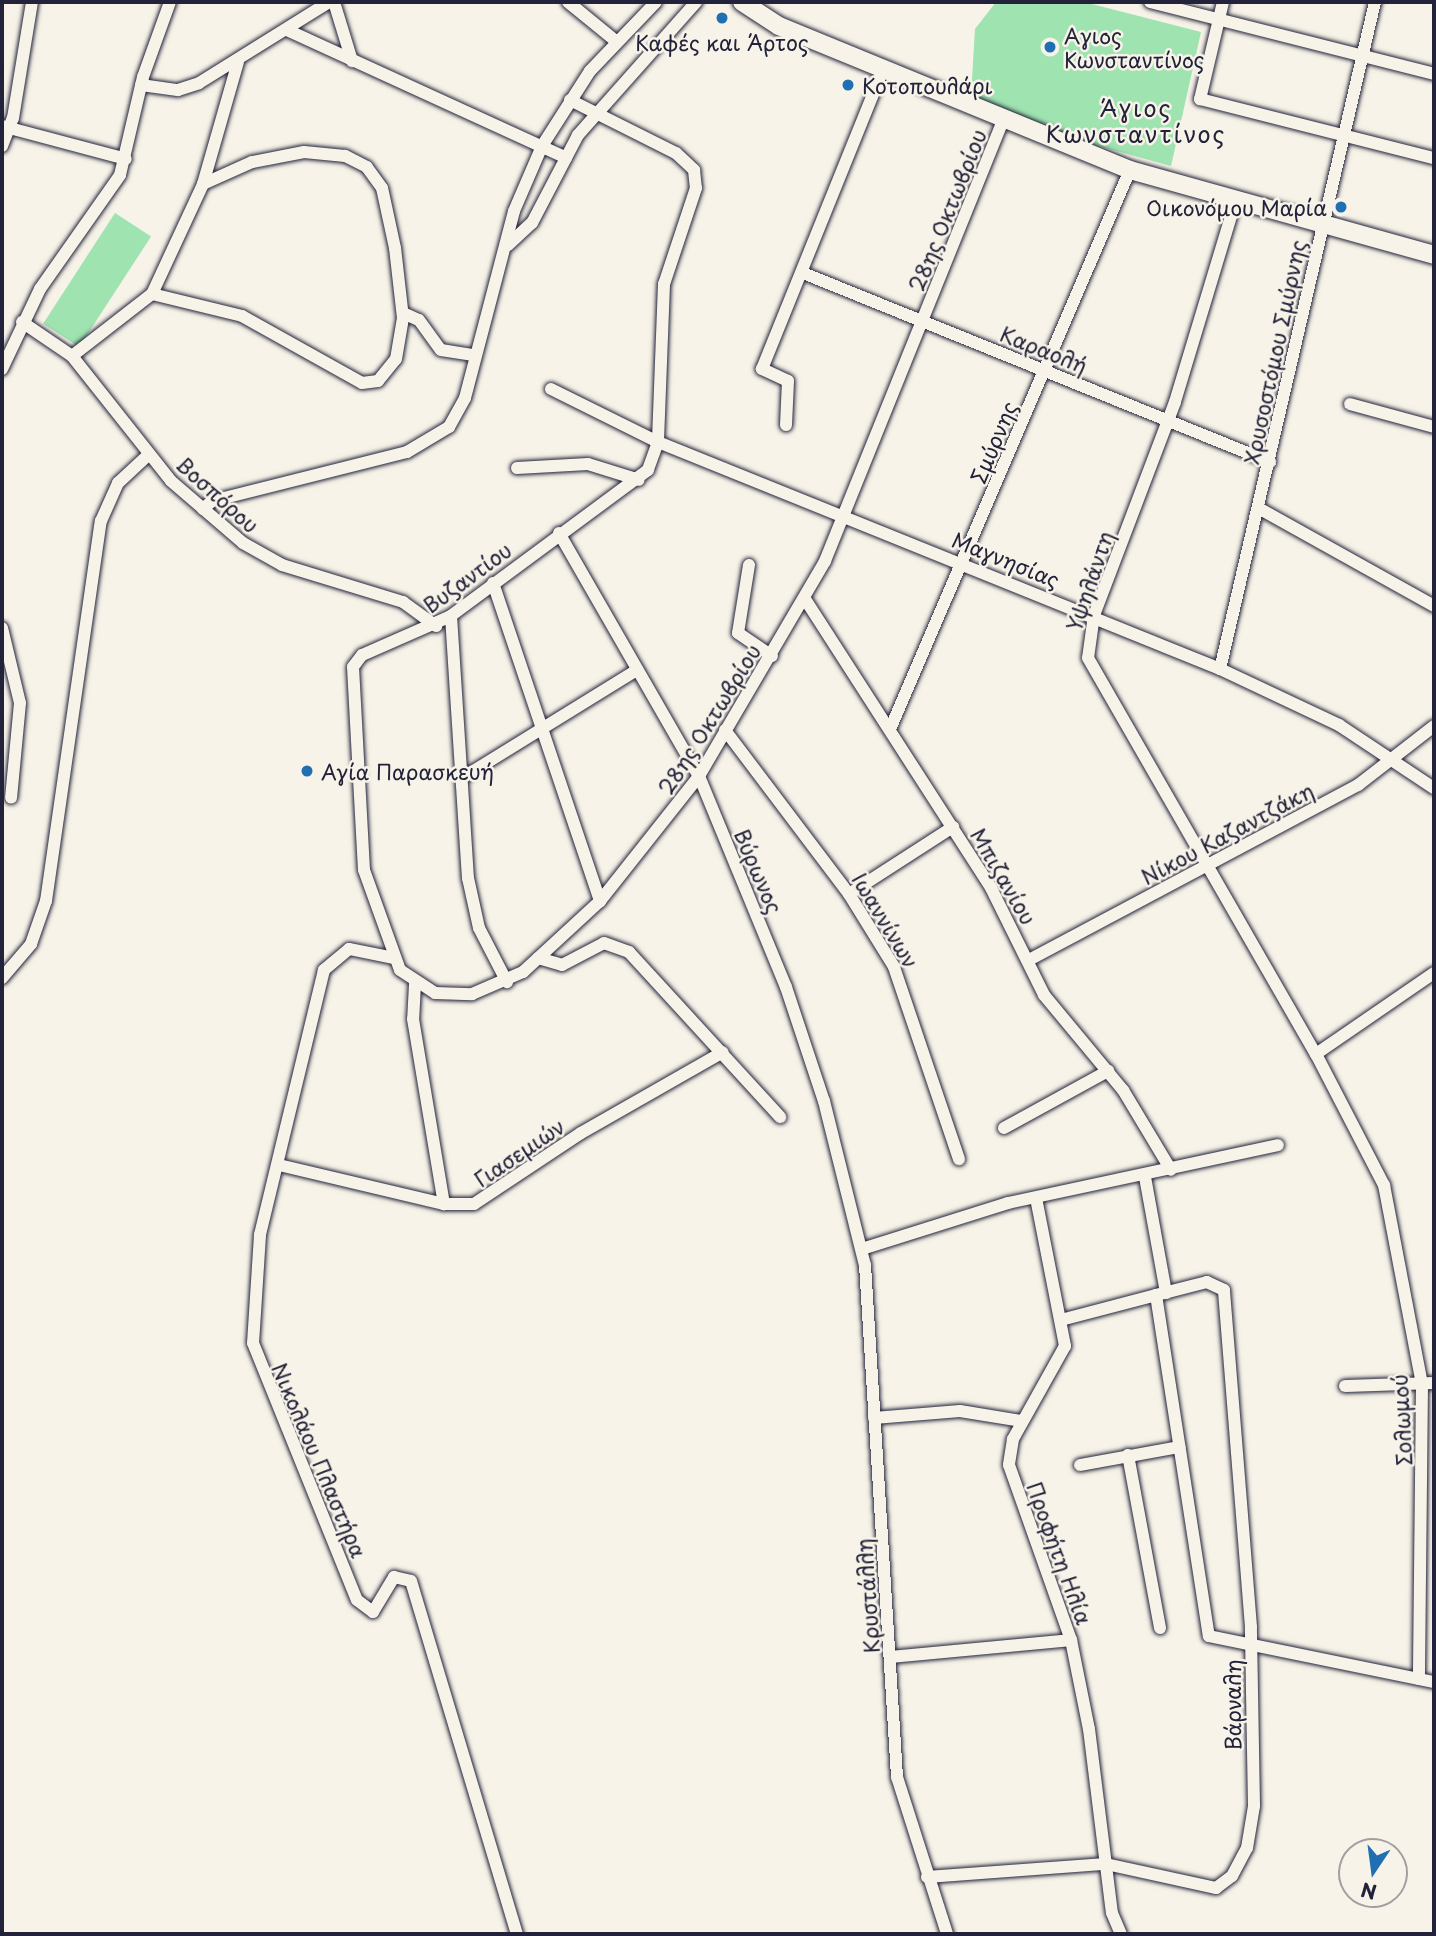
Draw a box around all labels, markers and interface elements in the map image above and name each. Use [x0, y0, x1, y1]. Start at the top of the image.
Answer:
marker: Καφές και Άρτος [714, 10, 730, 26]
place label: Αγιος Κωνσταντίνος [1064, 22, 1204, 72]
place label: Καφές και Άρτος [635, 29, 809, 55]
marker: Αγιος Κωνσταντίνος [1042, 39, 1058, 55]
place label: Κοτοπουλάρι [862, 72, 993, 98]
marker: Κοτοπουλάρι [840, 77, 856, 93]
district label: Άγιος Κωνσταντίνος [1049, 94, 1223, 148]
street label: 28ης Οκτωβρίου [903, 125, 991, 295]
place label: Οικονόμου Μαρία [1145, 194, 1327, 220]
marker: Οικονόμου Μαρία [1333, 199, 1349, 215]
street label: Χρυσοστόμου Σμύρνης [1238, 238, 1310, 466]
street label: Καραολή [997, 320, 1091, 378]
street label: Σμύρνης [965, 397, 1021, 487]
street label: Βοσπόρου [172, 451, 264, 537]
street label: Μαγνησίας [949, 526, 1063, 592]
street label: Υψηλάντη [1060, 528, 1118, 634]
street label: Βυζαντίου [418, 537, 516, 617]
street label: 28ης Οκτωβρίου [652, 639, 766, 799]
place label: Αγία Παρασκευή [321, 758, 494, 784]
marker: Αγία Παρασκευή [299, 763, 315, 779]
street label: Νίκου Καζαντζάκη [1136, 777, 1318, 889]
street label: Μπιζανίου [966, 823, 1042, 929]
street label: Βύρωνος [730, 825, 788, 917]
street label: Ιωαννίνων [848, 868, 924, 972]
street label: Γιασεμιών [469, 1113, 569, 1191]
street label: Νικολάου Πλαστήρα [267, 1359, 373, 1561]
street label: Σολωμού [1386, 1374, 1416, 1466]
street label: Προφήτη Ηλία [1022, 1478, 1098, 1628]
street label: Κρυστάλλη [850, 1538, 884, 1654]
street label: Βάρναλη [1219, 1659, 1245, 1751]
north arrow [1338, 1838, 1408, 1908]
text: N [1358, 1876, 1379, 1907]

